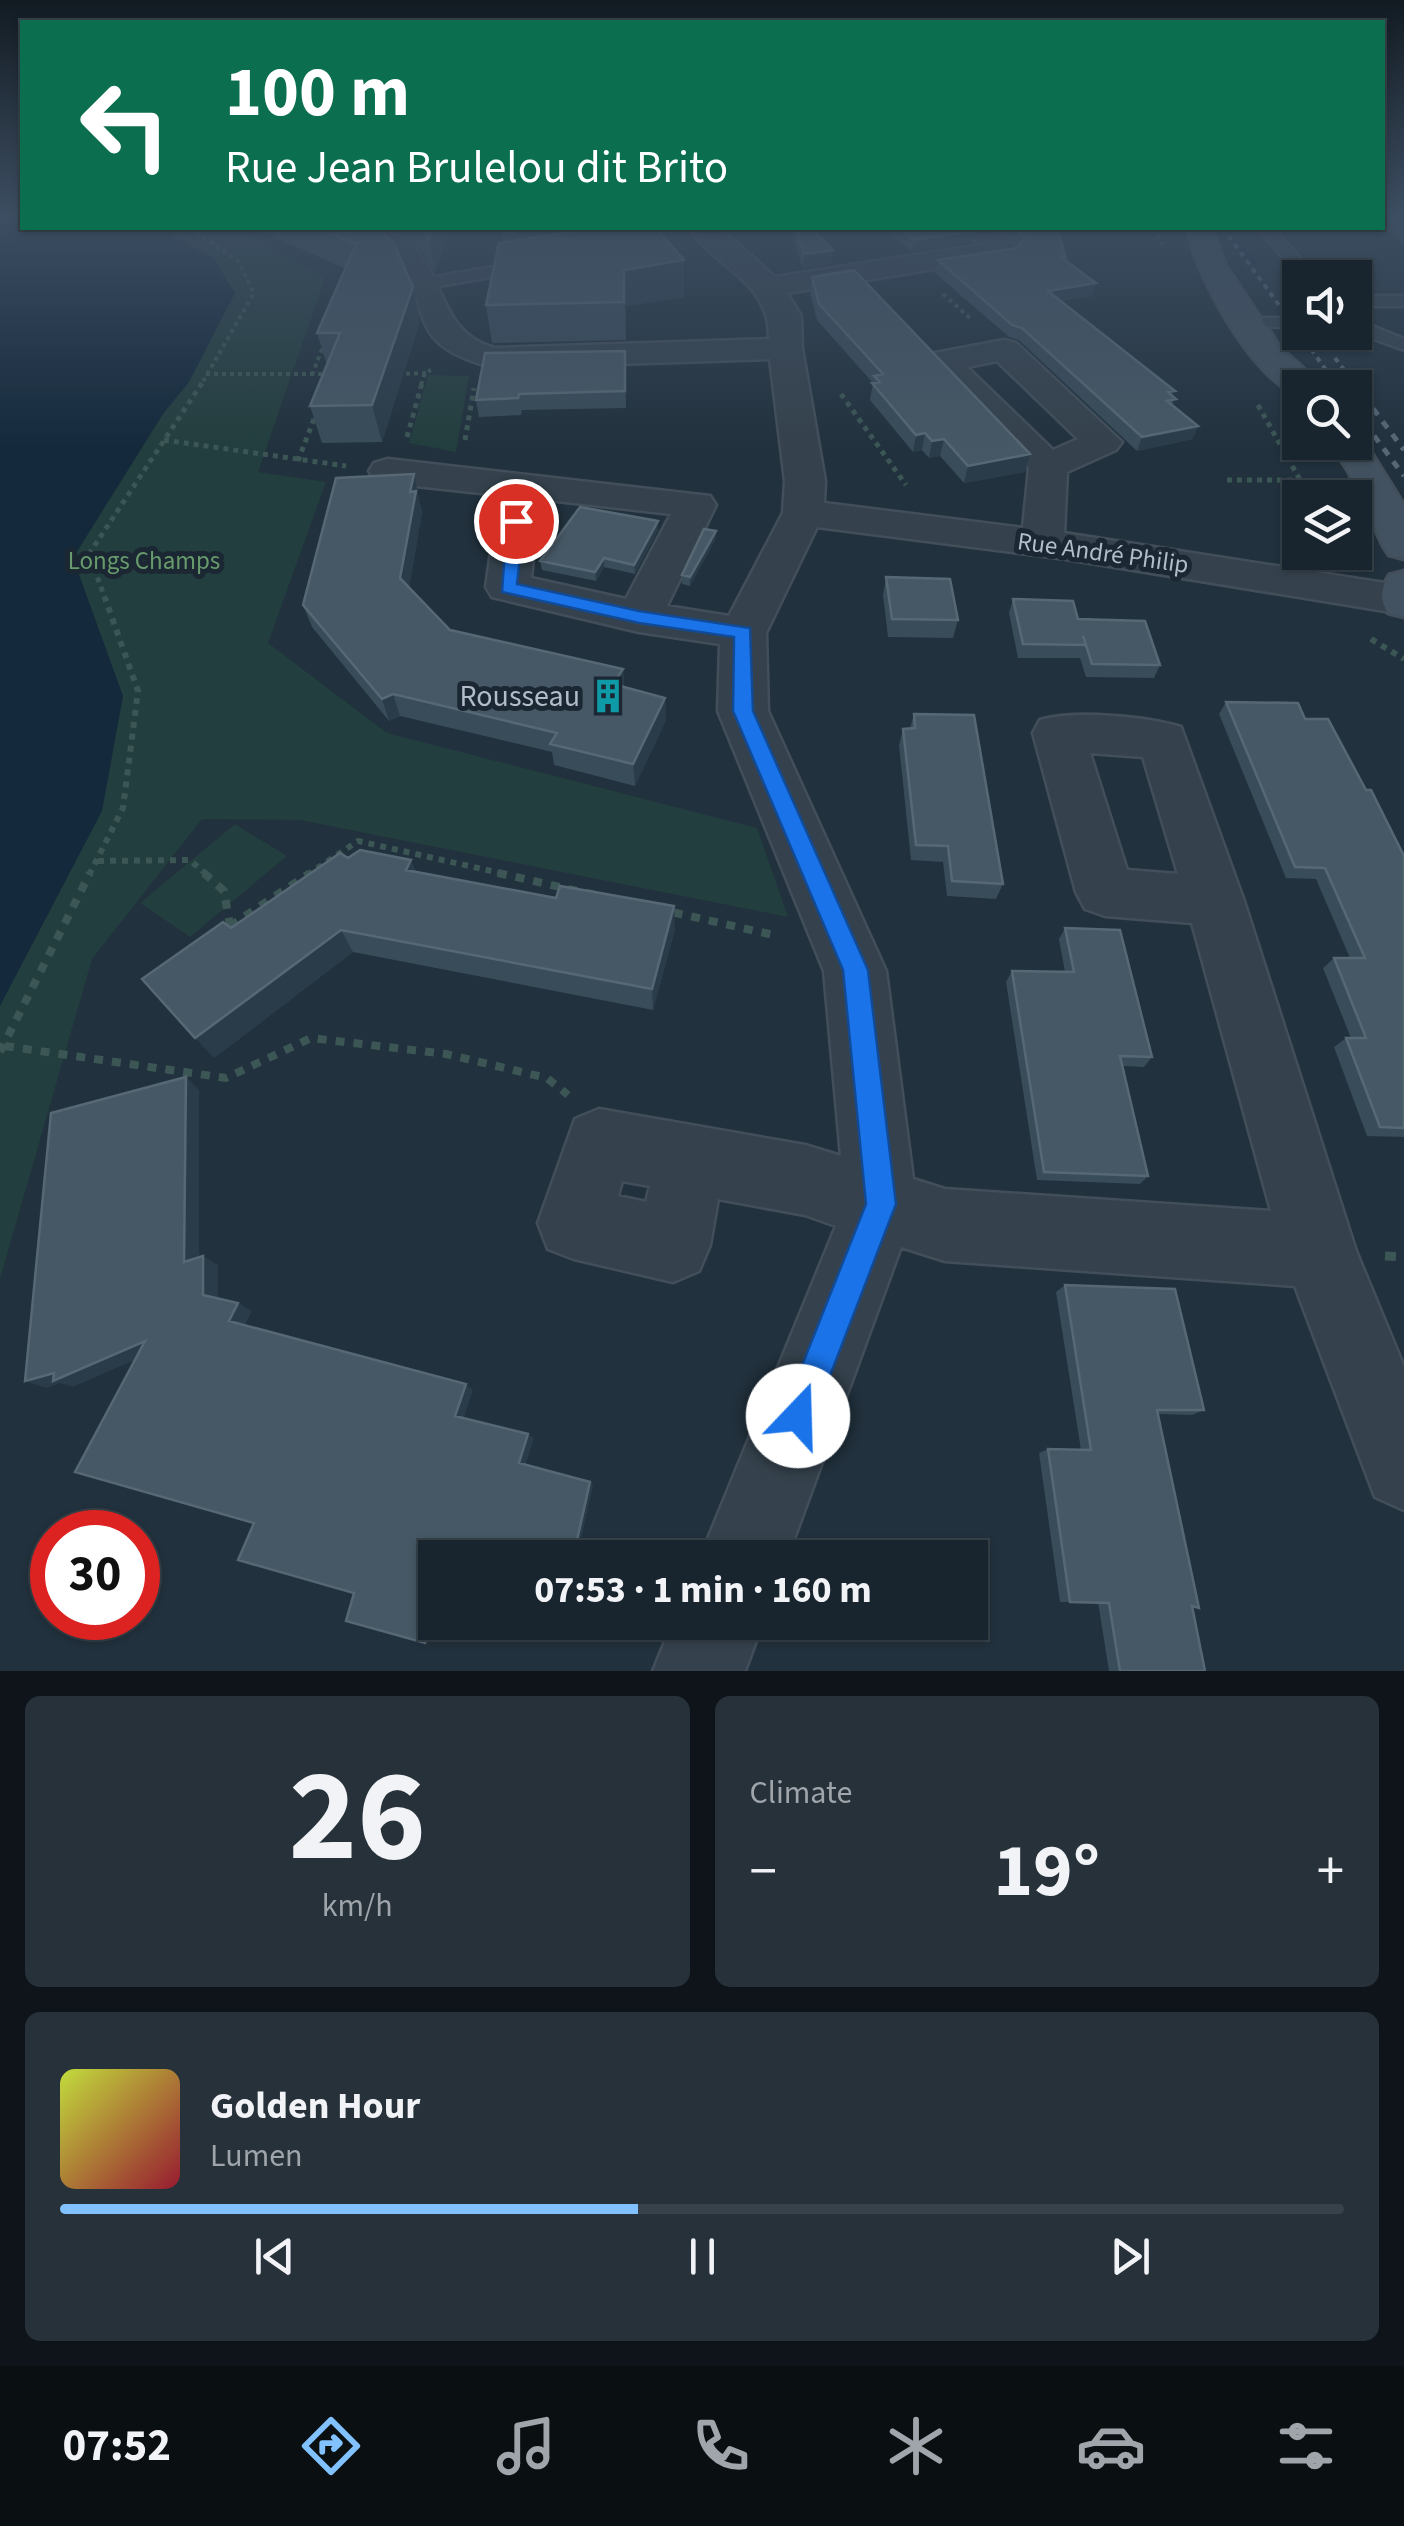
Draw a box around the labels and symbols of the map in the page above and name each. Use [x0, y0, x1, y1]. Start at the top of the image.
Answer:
pin [474, 479, 559, 564]
street label: Rue André Philip [1015, 523, 1191, 583]
park label: Longs Champs [68, 543, 220, 579]
place label: Rousseau [460, 675, 580, 718]
building icon: Rousseau [589, 677, 627, 715]
position arrow [746, 1364, 850, 1468]
speed limit sign: 30 [30, 1510, 160, 1640]

